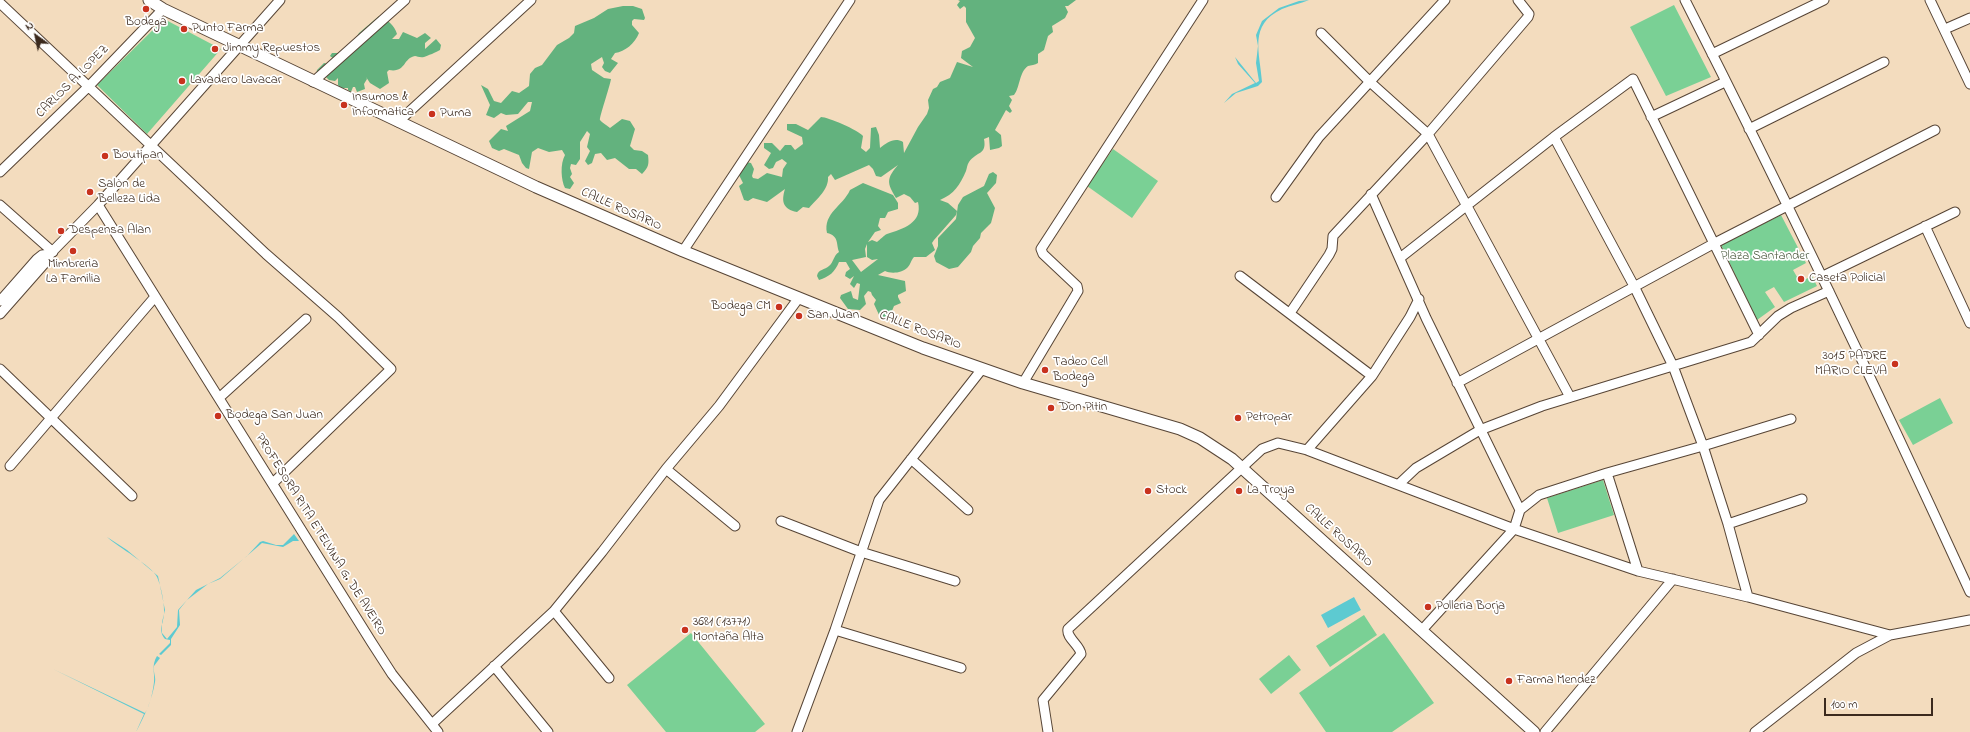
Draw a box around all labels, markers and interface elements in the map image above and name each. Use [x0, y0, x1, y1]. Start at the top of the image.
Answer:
marker: Bodega [141, 4, 151, 14]
place label: Bodega [125, 15, 167, 31]
north arrow [16, 16, 56, 56]
text: N [22, 17, 37, 35]
place label: Punto Farma [192, 21, 264, 37]
marker: Punto Farma [179, 24, 189, 34]
place label: Jimmy Repuestos [223, 41, 320, 57]
street label: CARLOS A. LOPEZ [33, 42, 113, 122]
marker: Jimmy Repuestos [210, 44, 220, 54]
place label: Lavadero Lavacar [190, 73, 282, 89]
marker: Lavadero Lavacar [177, 76, 187, 86]
place label: Insumos & Informatica [352, 90, 414, 121]
marker: Insumos & Informatica [339, 100, 349, 110]
place label: Puma [440, 106, 471, 122]
marker: Puma [427, 109, 437, 119]
place label: Boutipan [113, 148, 163, 164]
marker: Boutipan [100, 151, 110, 161]
place label: Salòn de Belleza Lida [98, 177, 160, 208]
street label: CALLE ROSARIO [578, 185, 664, 235]
marker: Salòn de Belleza Lida [85, 187, 95, 197]
place label: Despensa Alan [69, 223, 151, 239]
marker: Despensa Alan [56, 226, 66, 236]
marker: Mimbreria La Familia [68, 246, 78, 256]
park label: Plaza Santander [1721, 249, 1809, 265]
place label: Mimbreria La Familia [46, 257, 100, 288]
place label: Caseta Policial [1809, 271, 1885, 287]
marker: Caseta Policial [1796, 274, 1806, 284]
place label: Bodega CM [711, 299, 771, 315]
marker: Bodega CM [774, 302, 784, 312]
place label: San Juan [807, 308, 859, 324]
street label: CALLE ROSARIO [877, 308, 963, 354]
marker: San Juan [794, 311, 804, 321]
place label: 3015 PADRE MARIO CLEVA [1815, 349, 1887, 380]
place label: Tadeo Cell Bodega [1053, 355, 1108, 386]
marker: 3015 PADRE MARIO CLEVA [1890, 359, 1900, 369]
marker: Tadeo Cell Bodega [1040, 365, 1050, 375]
place label: Don Pitin [1059, 400, 1107, 416]
marker: Don Pitin [1046, 403, 1056, 413]
place label: Bodega San Juan [226, 408, 323, 424]
place label: Petropar [1246, 410, 1292, 426]
marker: Bodega San Juan [213, 411, 223, 421]
marker: Petropar [1233, 413, 1243, 423]
street label: PROFESORA RITA ETELVINA G. DE AVEIRO [251, 431, 389, 639]
place label: Stock [1156, 483, 1187, 499]
place label: La Troya [1247, 483, 1295, 499]
marker: Stock [1143, 486, 1153, 496]
marker: La Troya [1234, 486, 1244, 496]
street label: CALLE ROSARIO [1300, 501, 1376, 571]
place label: Polleria Borja [1436, 599, 1505, 615]
marker: Polleria Borja [1423, 602, 1433, 612]
place label: 3681 (13771) Montaña Alta [693, 615, 764, 646]
marker: 3681 (13771) Montaña Alta [680, 625, 690, 635]
place label: Farma Mendez [1517, 673, 1596, 689]
marker: Farma Mendez [1504, 676, 1514, 686]
scale bar [1826, 690, 1935, 716]
text: 100 m [1831, 696, 1858, 714]

